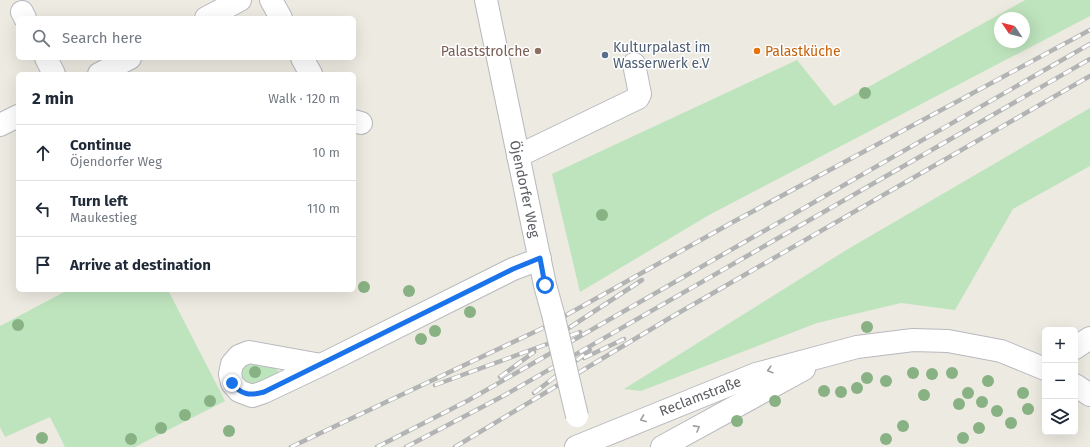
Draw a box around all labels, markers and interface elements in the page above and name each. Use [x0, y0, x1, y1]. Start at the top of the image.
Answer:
north arrow [994, 12, 1030, 48]
search box [16, 16, 356, 60]
icon: search [30, 27, 52, 49]
text: Search here [62, 29, 142, 47]
place label: Kulturpalast im Wasserwerk e.V [613, 39, 710, 72]
place label: Palaststrolche [441, 43, 530, 60]
place label: Palastküche [765, 43, 841, 60]
marker: Palaststrolche [533, 46, 543, 56]
marker: Palastküche [752, 46, 762, 56]
marker: Kulturpalast im Wasserwerk e.V [600, 50, 610, 60]
text: 2 min [32, 88, 74, 109]
text: Walk · 120 m [268, 91, 340, 106]
text: Continue [70, 136, 131, 154]
street label: Öjendorfer Weg [506, 139, 544, 240]
icon: ahead [32, 142, 54, 164]
text: 10 m [313, 145, 340, 160]
text: Öjendorfer Weg [70, 154, 162, 169]
text: Turn left [70, 192, 128, 210]
icon: left [32, 198, 54, 220]
text: 110 m [307, 201, 340, 216]
text: Maukestieg [70, 210, 137, 225]
icon: arrive [32, 254, 54, 276]
text: Arrive at destination [70, 256, 211, 274]
route start [536, 276, 554, 294]
map controls [1042, 327, 1078, 435]
button: + [1042, 327, 1078, 363]
button: − [1042, 363, 1078, 399]
one-way arrow [766, 365, 773, 374]
street label: Reclamstraße [657, 373, 744, 420]
route end [223, 374, 241, 392]
button: layers [1042, 399, 1078, 435]
one-way arrow [640, 414, 647, 422]
one-way arrow [693, 426, 700, 433]

